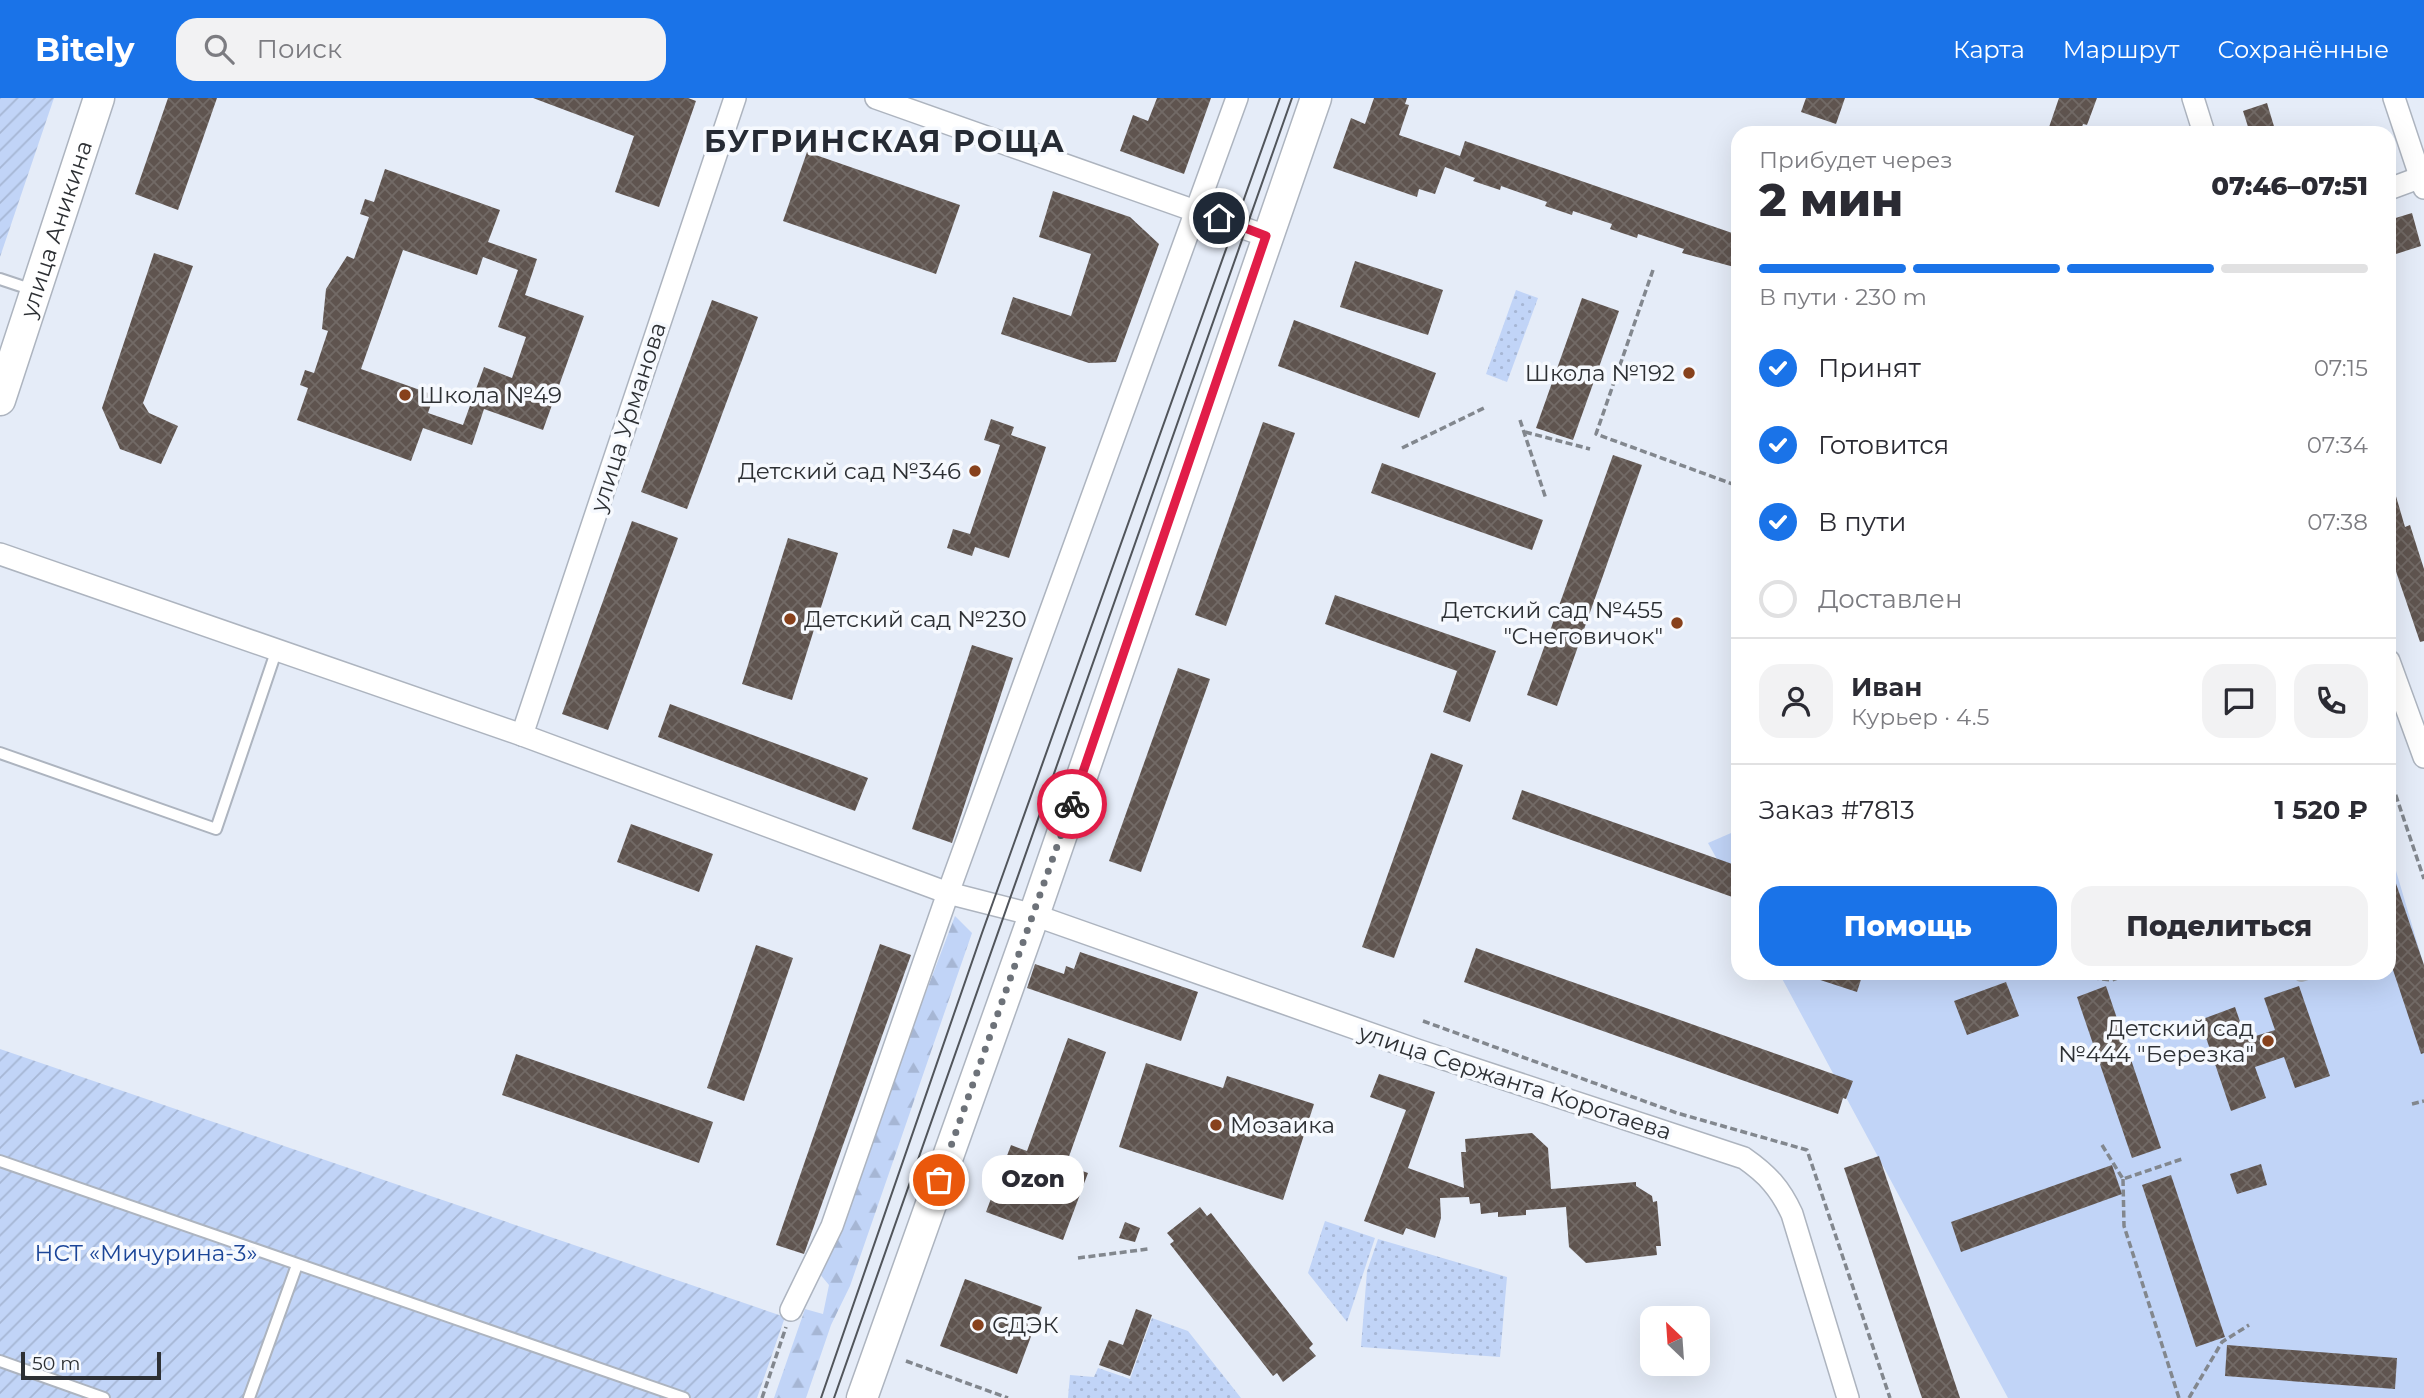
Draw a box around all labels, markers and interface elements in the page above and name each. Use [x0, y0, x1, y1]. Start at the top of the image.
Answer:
search box [176, 18, 666, 81]
text: Bitely [35, 29, 134, 69]
icon: search [200, 30, 238, 68]
text: Поиск [256, 33, 342, 65]
text: Карта [1953, 35, 2025, 64]
text: Маршрут [2063, 35, 2179, 64]
text: Сохранённые [2217, 35, 2389, 64]
district label: БУГРИНСКАЯ РОЩА [704, 123, 1066, 160]
street label: улица Аникина [14, 137, 98, 322]
text: Прибудет через [1759, 146, 1953, 174]
text: 07:46–07:51 [2211, 170, 2368, 202]
text: 2 мин [1759, 171, 1903, 228]
pin [1189, 188, 1249, 248]
icon: home [1200, 199, 1238, 237]
text: В пути · 230 m [1759, 283, 1927, 311]
street label: улица Урманова [584, 319, 672, 516]
icon: check [1759, 349, 1797, 387]
text: Принят [1818, 352, 1921, 384]
text: 07:15 [2314, 354, 2368, 382]
place label: Школа №192 [1525, 359, 1675, 387]
marker: Школа №192 [1681, 365, 1697, 381]
place label: Школа №49 [419, 381, 562, 409]
marker: Школа №49 [397, 387, 413, 403]
icon: check [1759, 426, 1797, 464]
text: Готовится [1818, 429, 1949, 461]
text: 07:34 [2307, 431, 2368, 459]
place label: Детский сад №346 [738, 457, 961, 485]
marker: Детский сад №346 [967, 463, 983, 479]
icon: check [1759, 503, 1797, 541]
text: В пути [1818, 506, 1907, 538]
text: 07:38 [2307, 508, 2368, 536]
text: Доставлен [1818, 583, 1963, 615]
place label: Детский сад №455 "Снеговичок" [1441, 596, 1663, 650]
place label: Детский сад №230 [804, 605, 1027, 633]
marker: Детский сад №230 [782, 611, 798, 627]
marker: Детский сад №455 "Снеговичок" [1669, 615, 1685, 631]
button: person [1759, 664, 1833, 738]
button: chat [2202, 664, 2276, 738]
button: phone [2294, 664, 2368, 738]
text: Иван [1851, 671, 1922, 703]
text: Курьер · 4.5 [1851, 703, 1990, 731]
courier [1037, 769, 1107, 839]
icon: bike [1053, 785, 1091, 823]
text: Заказ #7813 [1759, 794, 1915, 826]
text: 1 520 ₽ [2275, 794, 2368, 826]
button: Помощь [1759, 886, 2057, 966]
button: Поделиться [2071, 886, 2368, 966]
place label: Детский сад №444 "Березка" [2058, 1014, 2254, 1068]
street label: улица Сержанта Коротаева [1354, 1018, 1675, 1146]
marker: Детский сад №444 "Березка" [2260, 1033, 2276, 1049]
place label: Мозаика [1230, 1111, 1335, 1139]
marker: Мозаика [1208, 1117, 1224, 1133]
pin [909, 1150, 969, 1210]
callout: Ozon [981, 1156, 1082, 1204]
icon: bag [920, 1161, 958, 1199]
text: Ozon [1001, 1165, 1065, 1193]
park label: НСТ «Мичурина-3» [35, 1239, 257, 1267]
north arrow [1640, 1306, 1710, 1376]
map controls [1640, 1306, 1710, 1376]
place label: СДЭК [992, 1311, 1059, 1339]
marker: СДЭК [970, 1317, 986, 1333]
scale bar [21, 1349, 161, 1381]
text: 50 m [32, 1352, 80, 1375]

